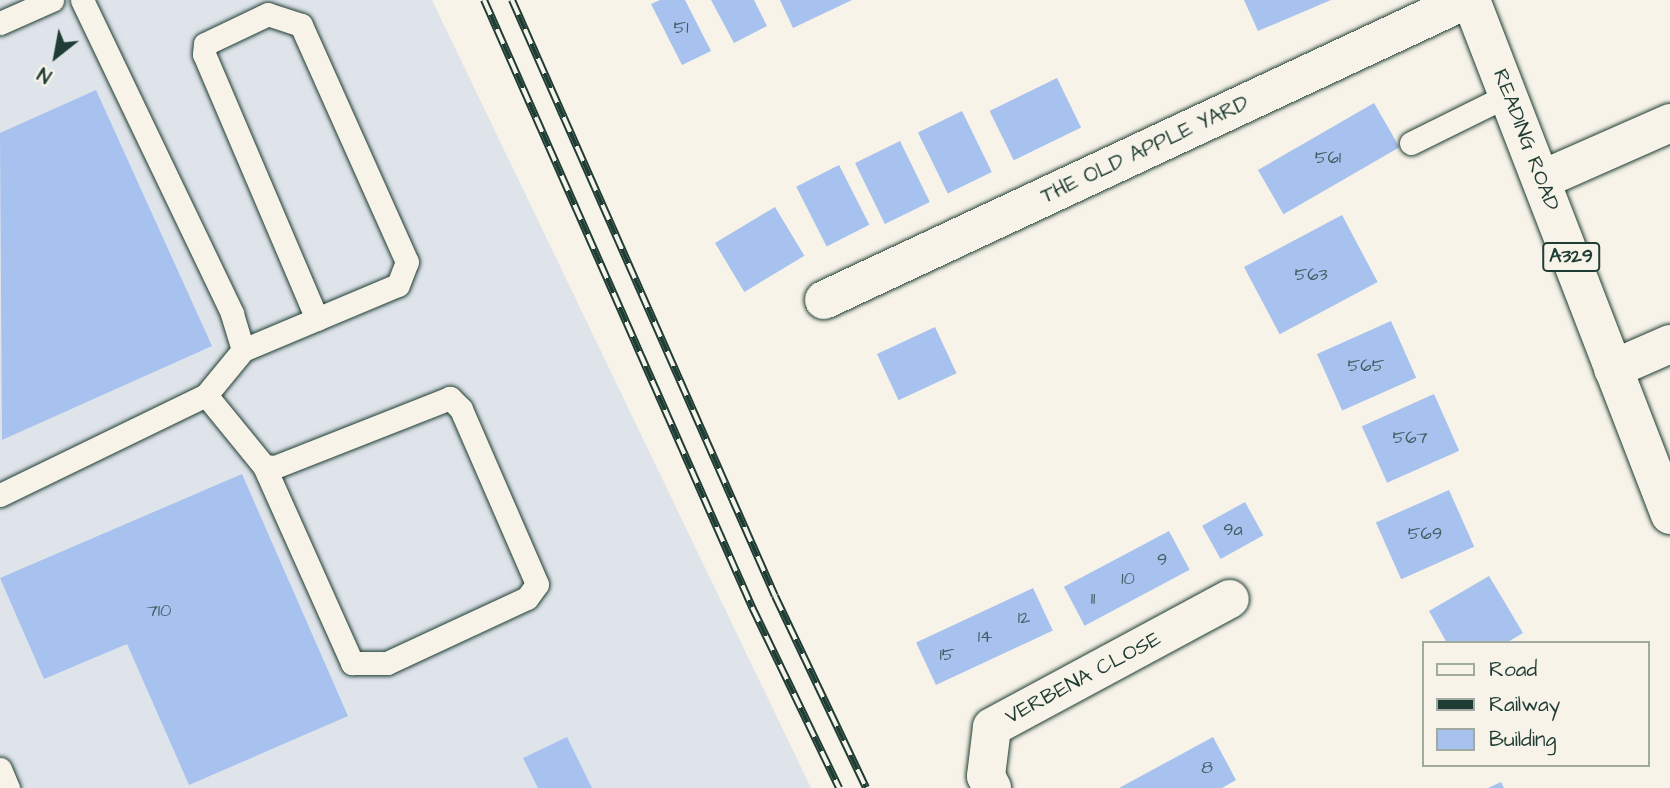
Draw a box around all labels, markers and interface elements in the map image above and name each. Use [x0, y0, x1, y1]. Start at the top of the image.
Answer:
house number: 51 [673, 17, 689, 39]
north arrow [21, 21, 91, 91]
text: N [33, 60, 57, 89]
street label: READING ROAD [1487, 66, 1565, 214]
street label: THE OLD APPLE YARD [1037, 91, 1253, 209]
house number: 561 [1315, 147, 1341, 169]
road number: A329 [1541, 242, 1601, 272]
house number: 563 [1294, 264, 1328, 286]
house number: 565 [1348, 355, 1384, 377]
house number: 567 [1392, 427, 1428, 449]
house number: 9a [1223, 519, 1243, 541]
house number: 569 [1408, 523, 1442, 545]
house number: 9 [1157, 549, 1167, 571]
house number: 10 [1121, 568, 1135, 590]
house number: 11 [1091, 588, 1095, 610]
house number: 710 [147, 600, 171, 622]
house number: 12 [1018, 607, 1030, 629]
house number: 14 [978, 626, 992, 648]
street label: VERBENA CLOSE [1001, 626, 1165, 730]
legend [1422, 641, 1649, 767]
house number: 15 [939, 644, 955, 666]
text: Road [1489, 655, 1537, 684]
text: Railway [1489, 690, 1560, 719]
text: Building [1489, 725, 1556, 754]
house number: 8 [1201, 757, 1213, 779]

